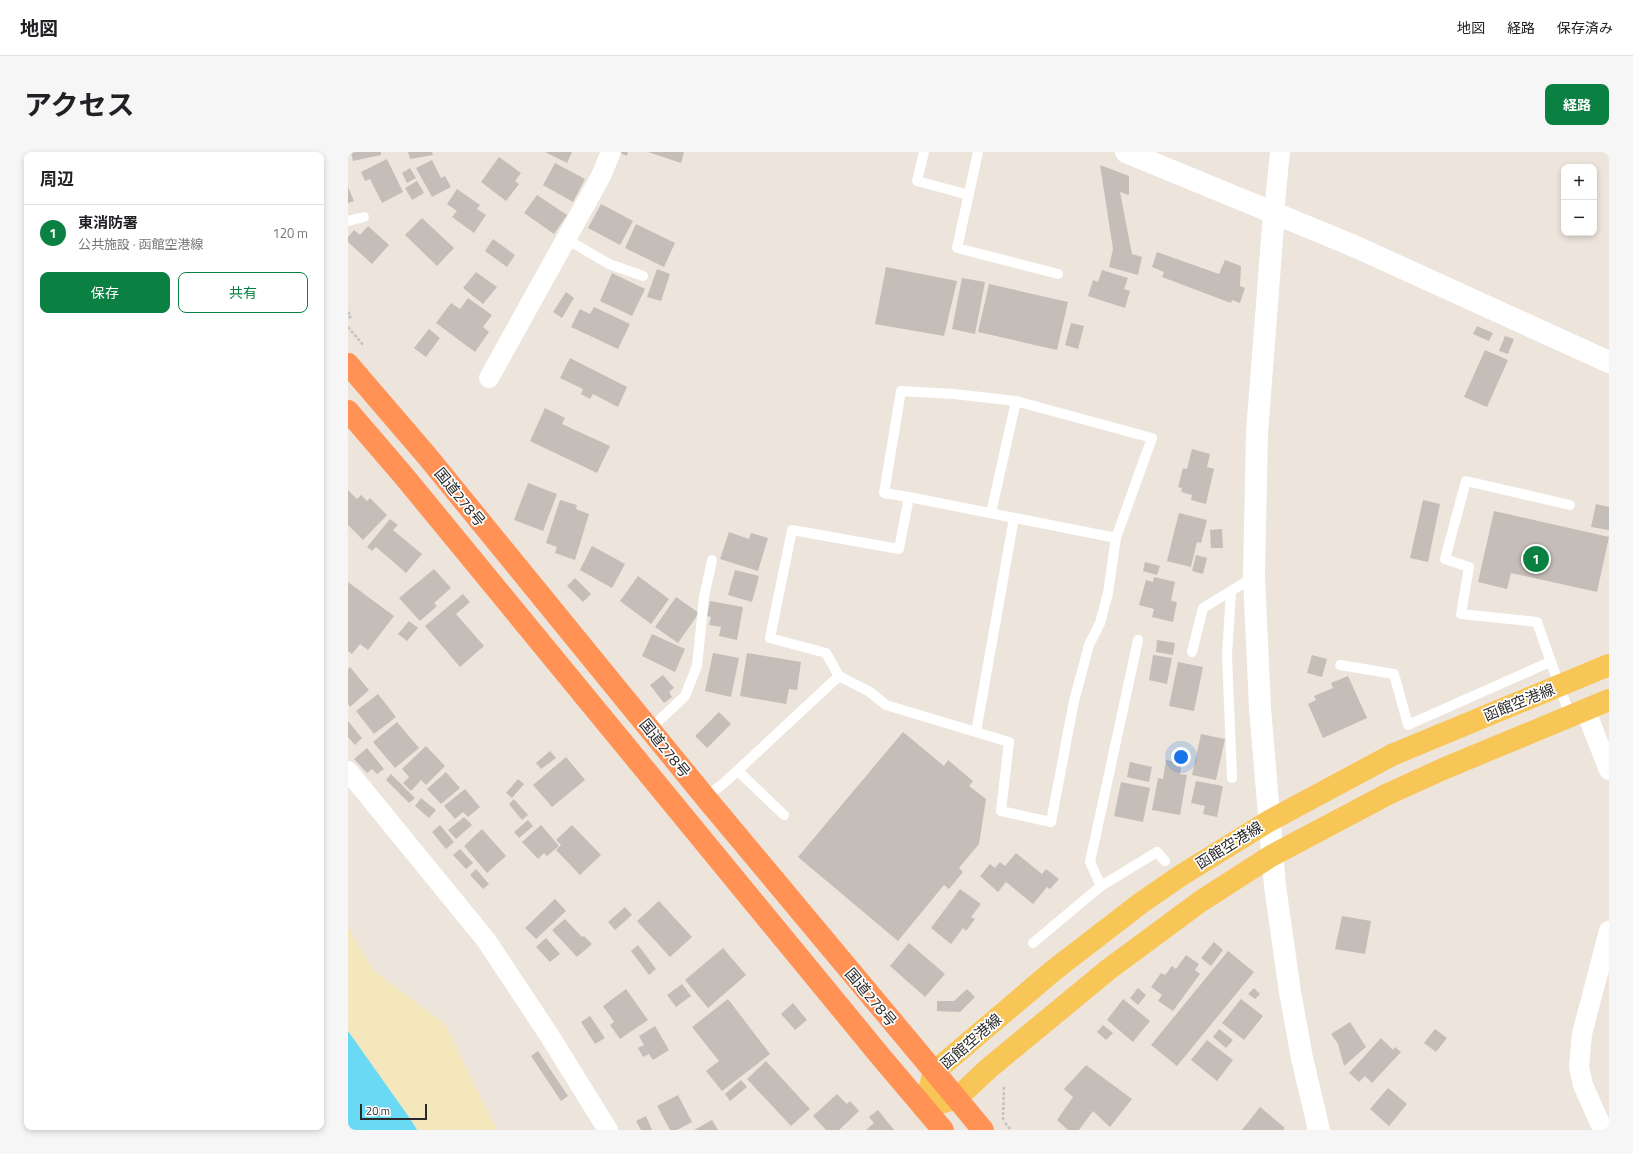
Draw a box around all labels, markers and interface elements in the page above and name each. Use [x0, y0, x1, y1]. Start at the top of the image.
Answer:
text: 地図 [20, 13, 58, 42]
text: 地図 [1457, 17, 1485, 38]
text: 経路 [1507, 17, 1535, 38]
text: 保存済み [1557, 17, 1613, 38]
text: アクセス [24, 83, 135, 126]
button: 経路 [1545, 84, 1609, 125]
map controls [1561, 164, 1597, 236]
button: + [1561, 164, 1597, 200]
text: 周辺 [40, 166, 74, 192]
button: − [1561, 200, 1597, 236]
text: 東消防署 [78, 211, 138, 234]
text: 1 [49, 223, 57, 243]
text: 120 m [272, 223, 308, 243]
text: 公共施設 · 函館空港線 [78, 234, 204, 254]
button: 保存 [40, 272, 170, 313]
button: 共有 [178, 272, 308, 313]
street label: 国道278号 [429, 462, 491, 532]
pin: 1 [1523, 544, 1549, 574]
street label: 函館空港線 [1480, 677, 1558, 727]
street label: 国道278号 [634, 713, 696, 783]
your location [1171, 747, 1191, 767]
street label: 函館空港線 [1191, 815, 1267, 875]
street label: 国道278号 [840, 963, 902, 1031]
street label: 函館空港線 [935, 1008, 1007, 1074]
scale bar [360, 1102, 427, 1121]
text: 20 m [366, 1103, 390, 1119]

